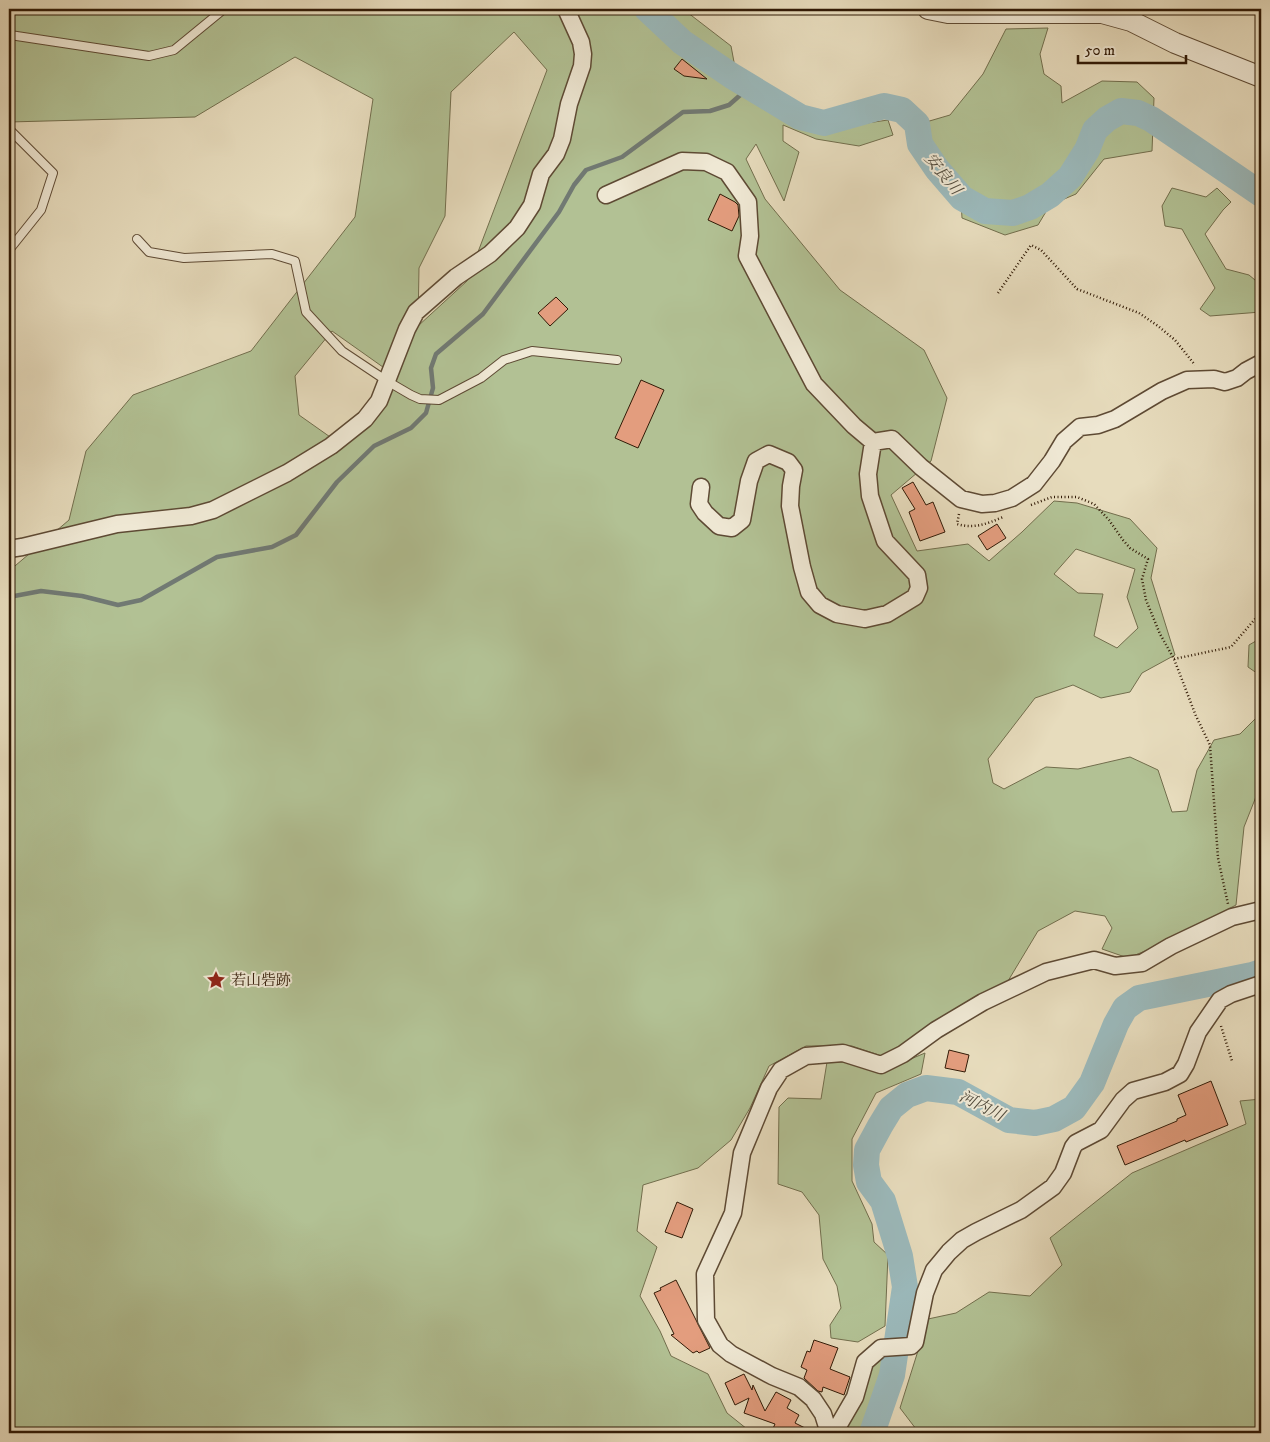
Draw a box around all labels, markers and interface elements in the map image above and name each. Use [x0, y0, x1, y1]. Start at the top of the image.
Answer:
scale bar [1078, 32, 1185, 64]
text: 50 m [1085, 41, 1115, 60]
water label: 安良川 [920, 149, 967, 200]
place icon: 若山砦跡 [205, 969, 227, 991]
place label: 若山砦跡 [231, 971, 291, 990]
water label: 河内川 [956, 1086, 1010, 1127]

